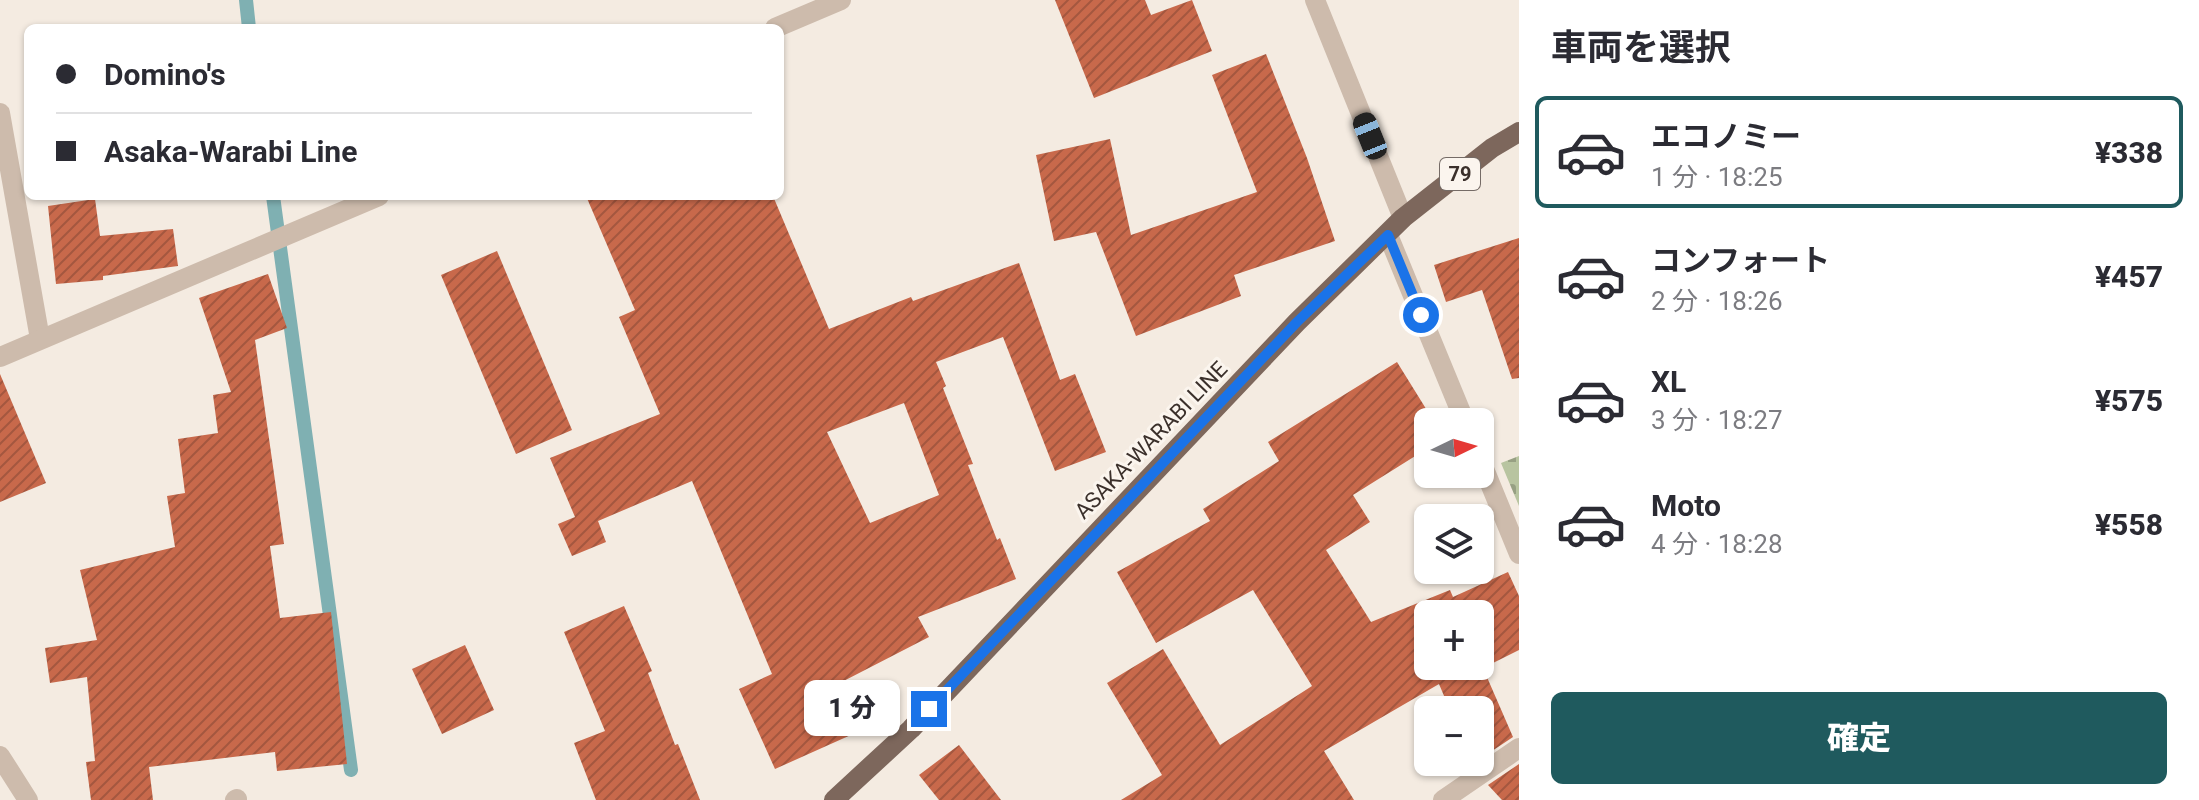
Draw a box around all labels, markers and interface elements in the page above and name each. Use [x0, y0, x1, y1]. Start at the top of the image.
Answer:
text: 車両を選択 [1551, 27, 1731, 69]
text: Domino's [104, 57, 226, 92]
car [1350, 109, 1390, 163]
icon: car [1555, 116, 1627, 188]
text: エコノミー [1651, 119, 1801, 154]
text: Asaka-Warabi Line [104, 134, 357, 169]
text: ¥338 [2095, 135, 2163, 170]
road number: 79 [1440, 158, 1480, 190]
text: 1 分 · 18:25 [1651, 162, 1783, 192]
icon: car [1555, 240, 1627, 312]
text: コンフォート [1651, 243, 1830, 278]
text: ¥457 [2095, 259, 2163, 294]
text: 2 分 · 18:26 [1651, 286, 1783, 316]
route start [1403, 297, 1439, 333]
street label: ASAKA-WARABI LINE [1070, 356, 1232, 524]
icon: car [1555, 364, 1627, 436]
text: XL [1651, 364, 1686, 399]
text: ¥575 [2095, 383, 2163, 418]
text: 3 分 · 18:27 [1651, 405, 1783, 435]
north arrow [1414, 408, 1494, 488]
map controls [1414, 408, 1494, 776]
icon: car [1555, 488, 1627, 560]
text: Moto [1651, 488, 1721, 523]
button: layers [1414, 504, 1494, 584]
text: ¥558 [2095, 507, 2163, 542]
text: 4 分 · 18:28 [1651, 529, 1783, 559]
button: + [1414, 600, 1494, 680]
callout: 1 分 [805, 681, 901, 737]
route end [911, 691, 947, 727]
button: 確定 [1551, 692, 2167, 784]
text: 1 分 [828, 693, 876, 723]
button: − [1414, 696, 1494, 776]

